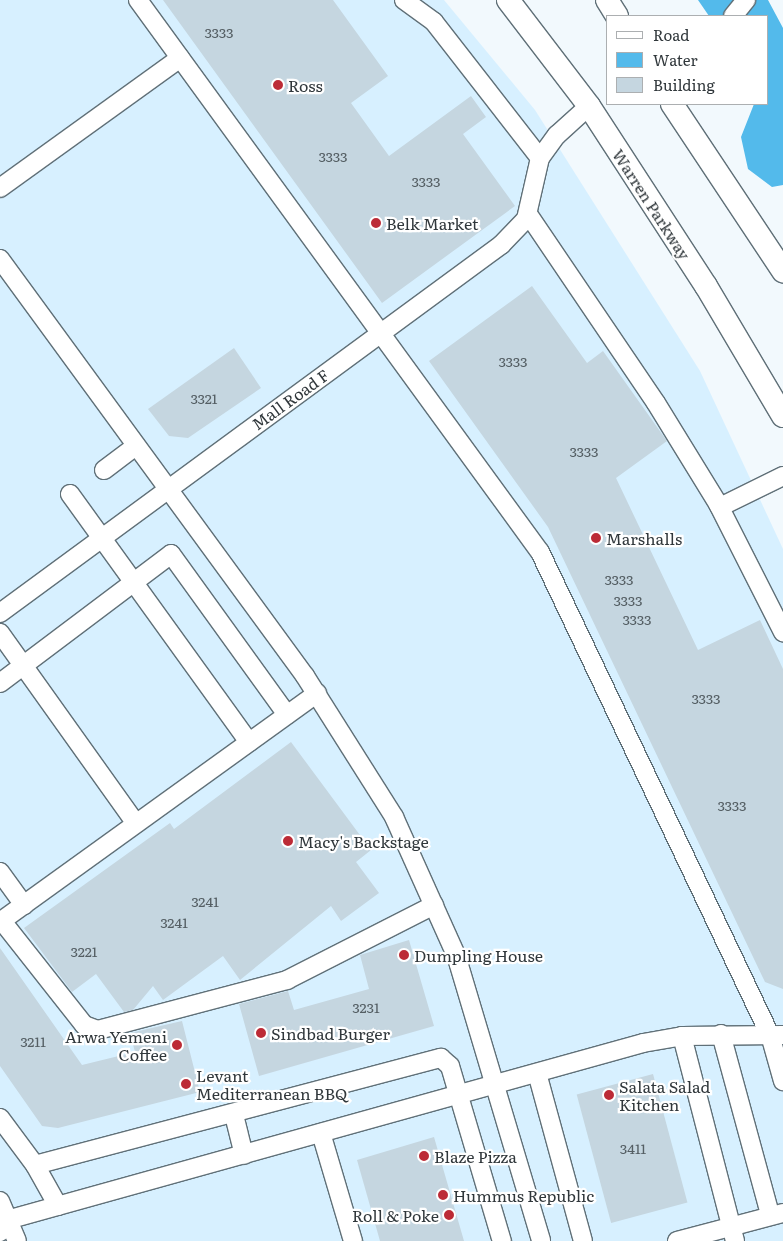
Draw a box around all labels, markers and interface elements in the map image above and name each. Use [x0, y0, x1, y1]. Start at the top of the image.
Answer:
legend [606, 15, 768, 105]
text: Road [653, 23, 689, 46]
house number: 3333 [204, 24, 234, 40]
text: Water [653, 48, 698, 71]
text: Building [653, 73, 715, 96]
place label: Ross [288, 75, 323, 95]
marker: Ross [272, 79, 284, 91]
street label: Warren Parkway [609, 145, 695, 263]
house number: 3333 [318, 148, 348, 164]
house number: 3333 [411, 173, 441, 189]
place label: Belk Market [386, 213, 478, 233]
marker: Belk Market [370, 217, 382, 229]
house number: 3333 [498, 353, 528, 369]
street label: Mall Road F [248, 365, 332, 433]
house number: 3321 [190, 390, 218, 406]
house number: 3333 [569, 443, 599, 459]
place label: Marshalls [606, 528, 682, 548]
marker: Marshalls [590, 532, 602, 544]
house number: 3333 [604, 571, 634, 587]
house number: 3333 [613, 592, 643, 608]
house number: 3333 [622, 611, 652, 627]
house number: 3333 [691, 690, 721, 706]
house number: 3333 [717, 797, 747, 813]
place label: Macy's Backstage [298, 831, 429, 851]
marker: Macy's Backstage [282, 835, 294, 847]
house number: 3241 [191, 893, 219, 909]
house number: 3241 [160, 914, 188, 930]
house number: 3221 [70, 943, 98, 959]
place label: Dumpling House [414, 945, 543, 965]
marker: Dumpling House [398, 949, 410, 961]
house number: 3231 [352, 999, 380, 1015]
place label: Sindbad Burger [271, 1023, 390, 1043]
place label: Arwa Yemeni Coffee [65, 1026, 167, 1064]
marker: Sindbad Burger [255, 1027, 267, 1039]
house number: 3211 [20, 1033, 46, 1049]
marker: Arwa Yemeni Coffee [171, 1039, 183, 1051]
place label: Levant Mediterranean BBQ [196, 1065, 347, 1103]
place label: Salata Salad Kitchen [619, 1076, 710, 1114]
marker: Levant Mediterranean BBQ [180, 1078, 192, 1090]
marker: Salata Salad Kitchen [603, 1089, 615, 1101]
house number: 3411 [620, 1140, 646, 1156]
place label: Blaze Pizza [434, 1146, 517, 1166]
marker: Blaze Pizza [418, 1150, 430, 1162]
place label: Hummus Republic [453, 1185, 594, 1205]
marker: Hummus Republic [437, 1189, 449, 1201]
place label: Roll & Poke [352, 1205, 439, 1225]
marker: Roll & Poke [443, 1209, 455, 1221]

